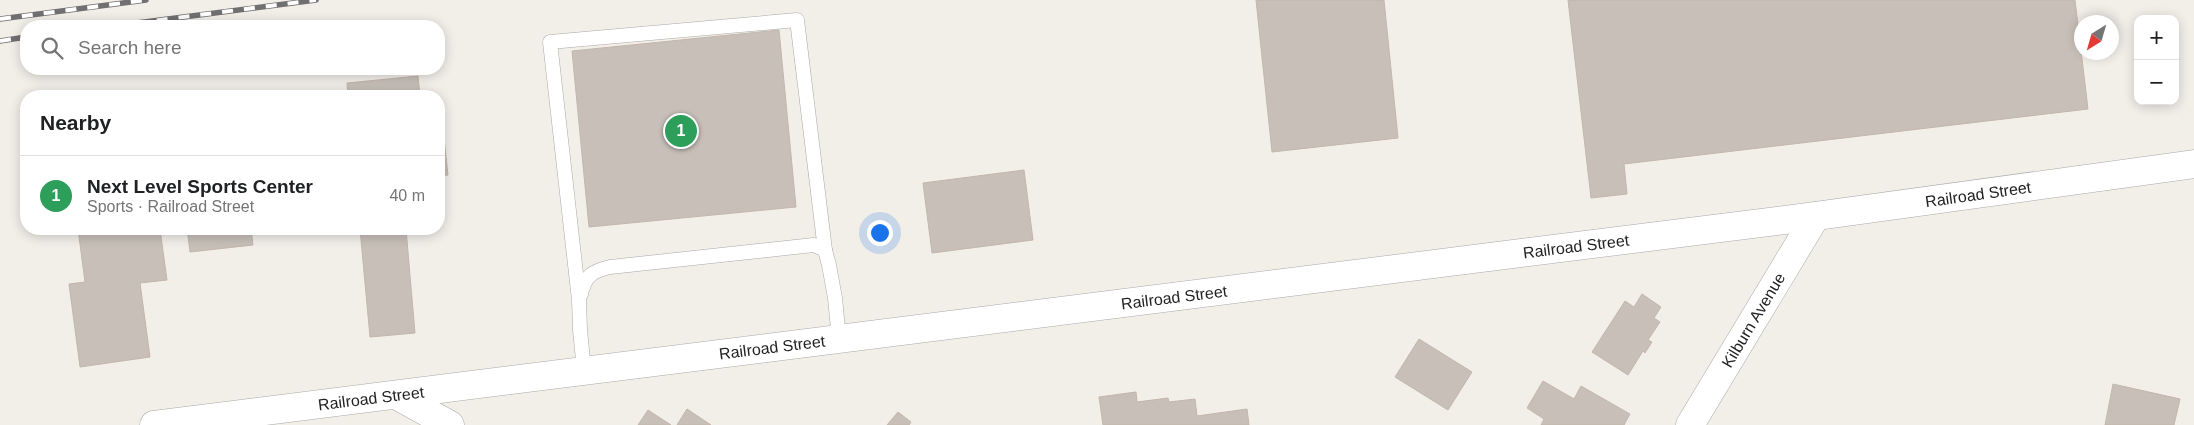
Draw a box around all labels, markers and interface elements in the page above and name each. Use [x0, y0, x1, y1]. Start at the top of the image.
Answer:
north arrow [2074, 15, 2119, 60]
map controls [2134, 15, 2179, 105]
button: + [2134, 15, 2179, 60]
search box [20, 20, 445, 75]
icon: search [38, 34, 66, 62]
text: Search here [78, 37, 182, 58]
button: − [2134, 60, 2179, 105]
text: Nearby [40, 111, 111, 134]
pin: 1 [665, 112, 697, 150]
text: Next Level Sports Center [87, 176, 313, 197]
street label: Railroad Street [1924, 179, 2033, 210]
text: 1 [52, 187, 60, 204]
text: 40 m [389, 187, 425, 204]
text: Sports · Railroad Street [87, 198, 254, 215]
your location [867, 220, 893, 246]
street label: Railroad Street [1522, 231, 1631, 261]
street label: Kilburn Avenue [1718, 270, 1788, 371]
street label: Railroad Street [1120, 282, 1229, 312]
street label: Railroad Street [718, 332, 827, 362]
street label: Railroad Street [317, 383, 426, 413]

